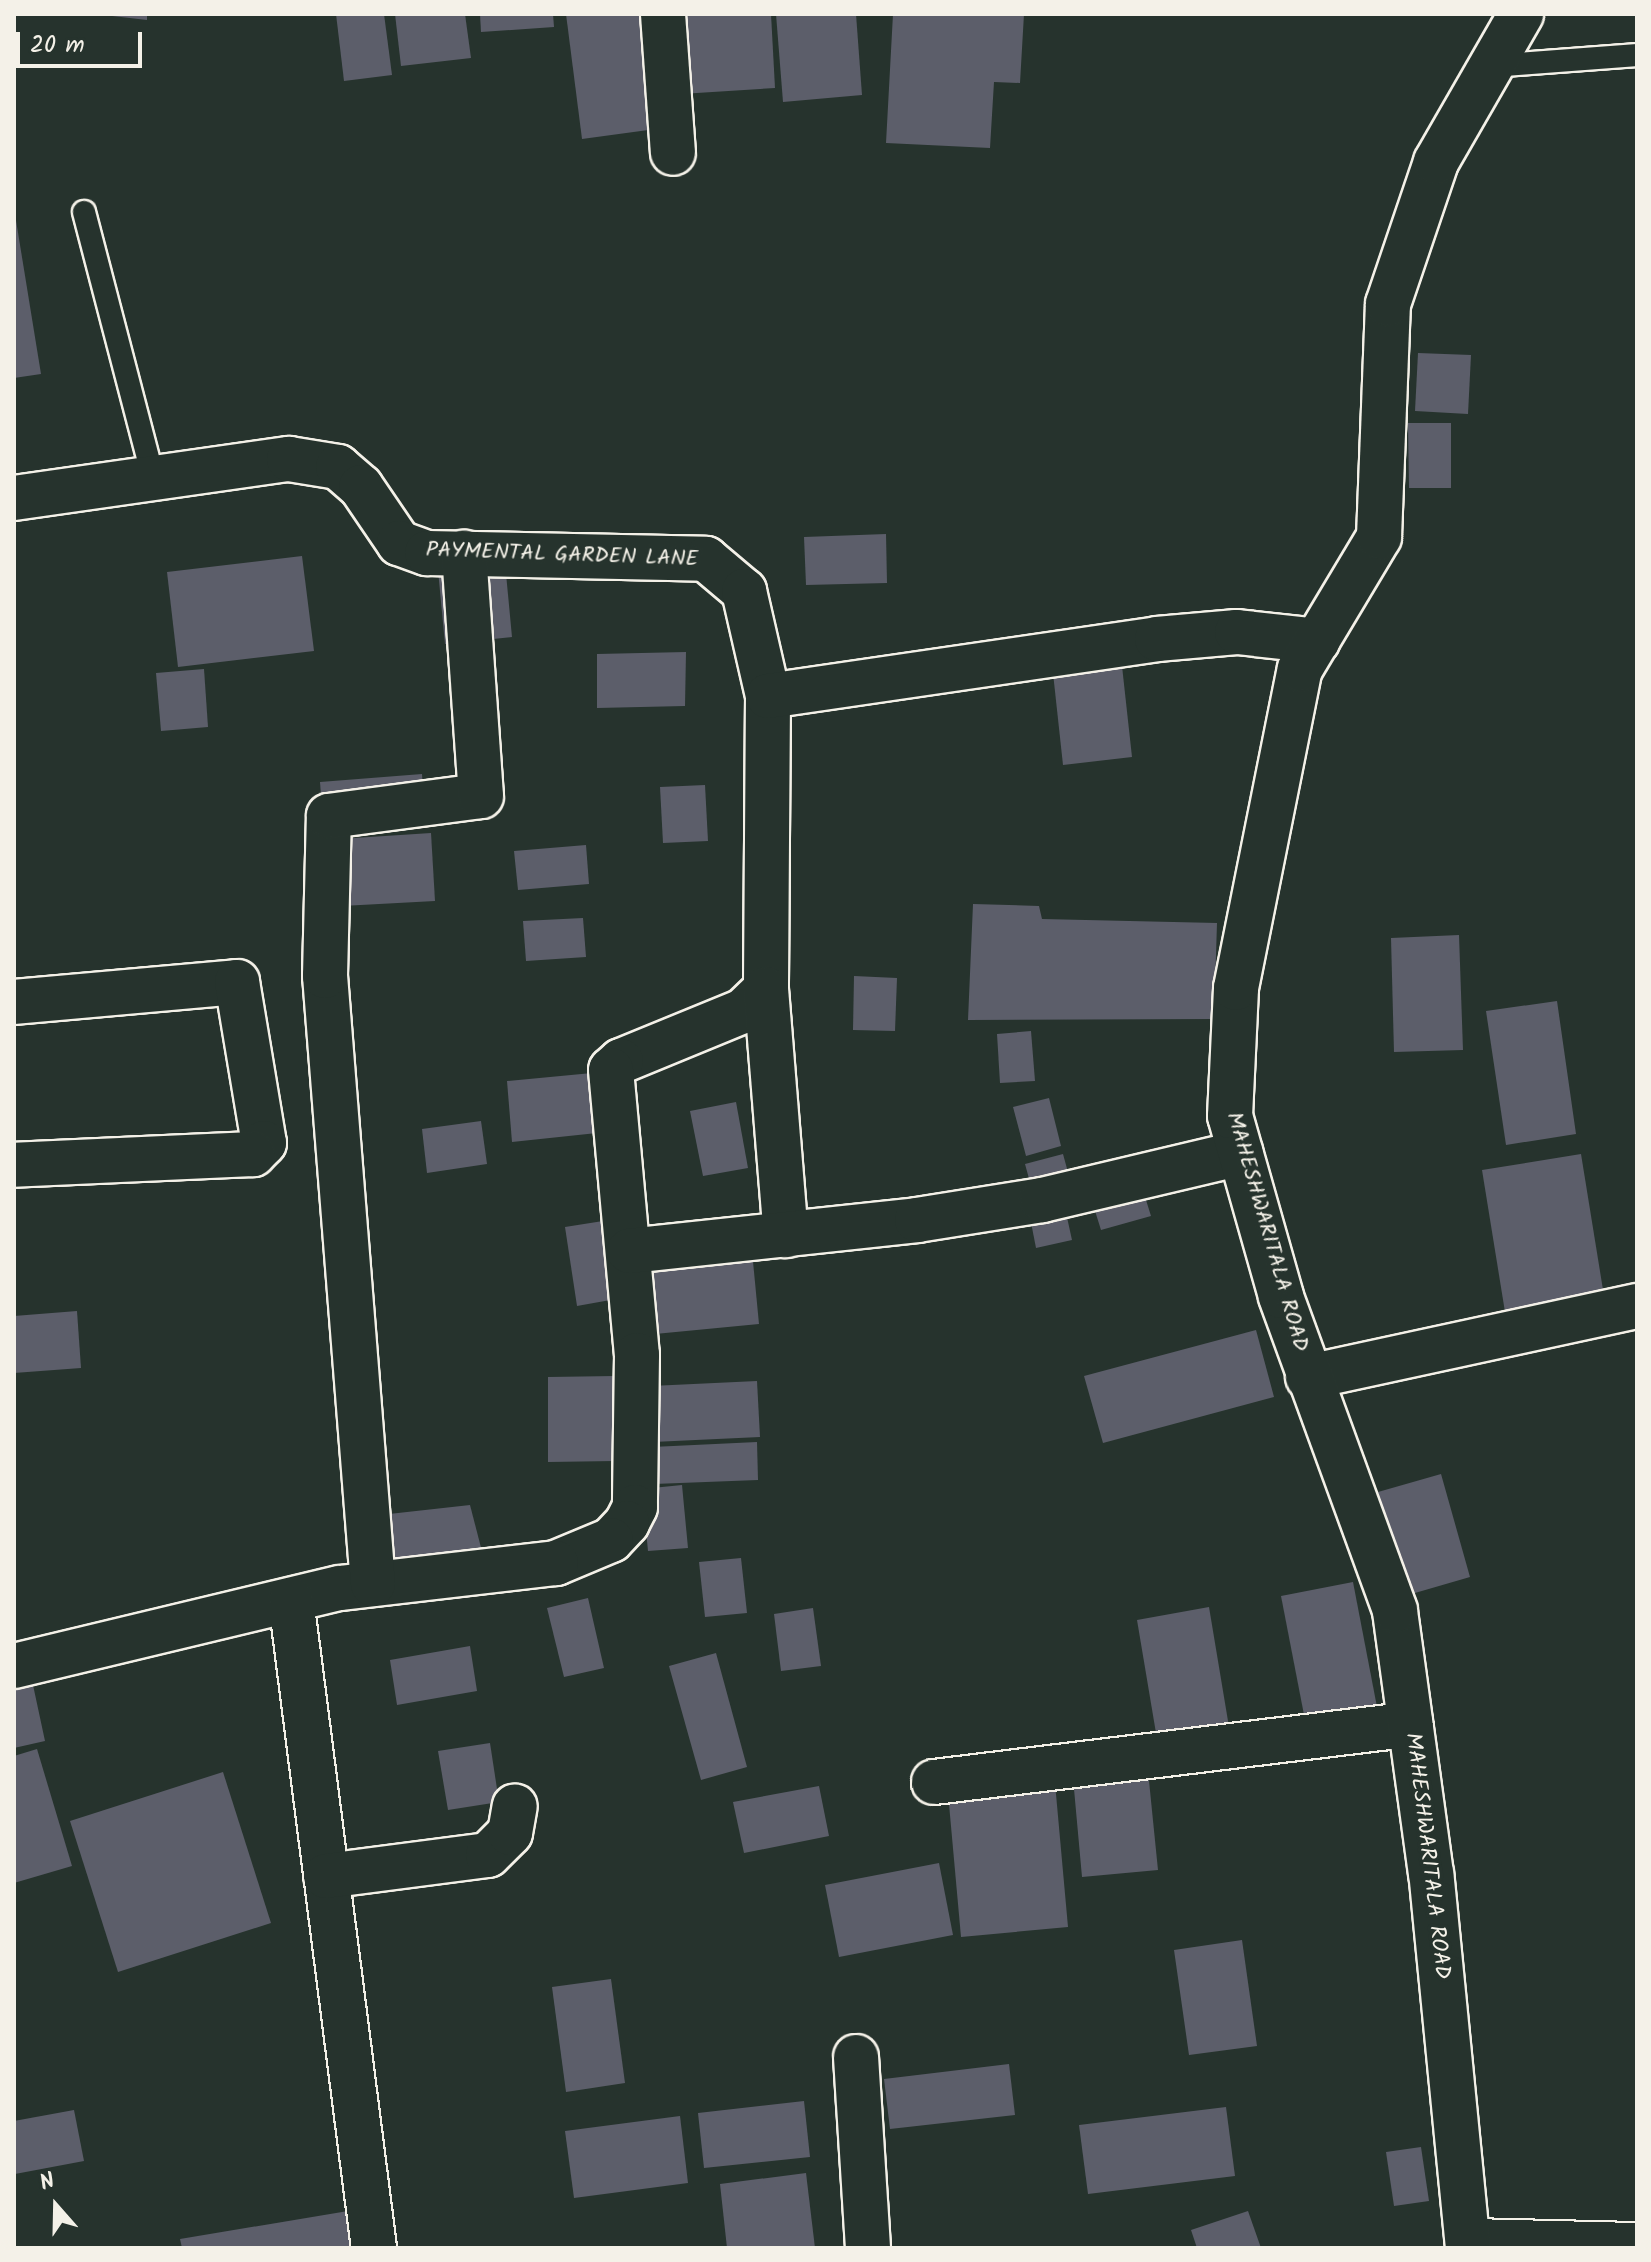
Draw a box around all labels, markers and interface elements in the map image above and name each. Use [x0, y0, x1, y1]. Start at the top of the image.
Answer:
scale bar [20, 16, 146, 66]
text: 20 m [30, 26, 85, 65]
street label: PAYMENTAL GARDEN LANE [425, 537, 699, 573]
street label: MAHESHWARITALA ROAD [1220, 1109, 1314, 1355]
street label: MAHESHWARITALA ROAD [1399, 1731, 1455, 1981]
text: N [35, 2164, 60, 2202]
north arrow [16, 2166, 96, 2246]

